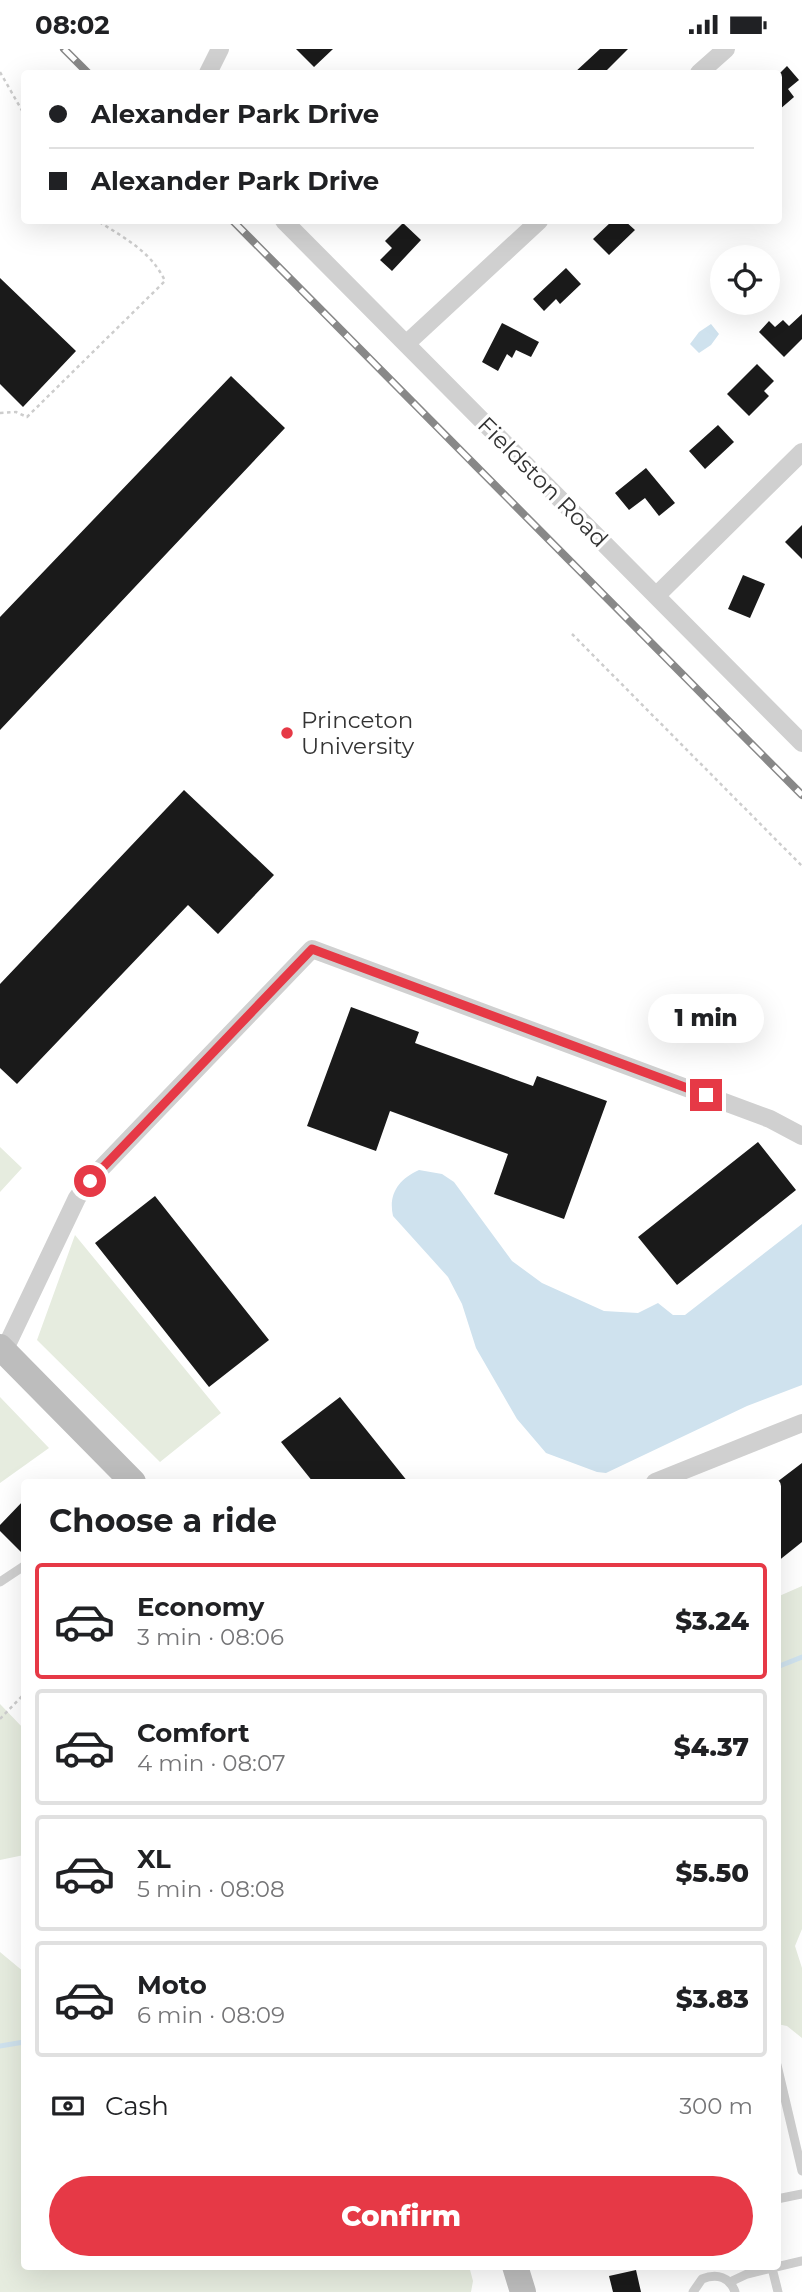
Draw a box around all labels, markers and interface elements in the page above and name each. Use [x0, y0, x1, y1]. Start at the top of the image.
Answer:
text: 08:02 [35, 9, 110, 41]
text: Alexander Park Drive [91, 98, 379, 130]
text: Alexander Park Drive [91, 165, 379, 197]
map controls [710, 245, 780, 315]
button: locate [710, 245, 780, 315]
street label: Fieldston Road [472, 411, 614, 553]
place label: Princeton University [301, 706, 415, 760]
marker: Princeton University [279, 725, 295, 741]
callout: 1 min [648, 993, 764, 1042]
text: 1 min [674, 1004, 738, 1032]
route end [690, 1079, 722, 1111]
route start [74, 1165, 106, 1197]
text: Choose a ride [49, 1501, 277, 1540]
icon: car [53, 1590, 116, 1653]
text: Economy [137, 1591, 264, 1623]
text: $3.24 [675, 1605, 749, 1637]
text: 3 min · 08:06 [137, 1623, 284, 1651]
icon: car [53, 1716, 116, 1779]
text: Comfort [137, 1717, 249, 1749]
text: $4.37 [674, 1731, 749, 1763]
text: 4 min · 08:07 [137, 1749, 286, 1777]
icon: car [53, 1842, 116, 1905]
text: XL [137, 1843, 171, 1875]
text: $5.50 [675, 1857, 749, 1889]
text: 5 min · 08:08 [137, 1875, 285, 1903]
icon: car [53, 1968, 116, 2031]
text: Moto [137, 1969, 207, 2001]
text: $3.83 [676, 1983, 749, 2015]
text: 6 min · 08:09 [137, 2001, 285, 2029]
icon: cash [49, 2087, 87, 2125]
text: Cash [105, 2090, 169, 2122]
text: 300 m [679, 2092, 753, 2120]
button: Confirm [49, 2176, 753, 2256]

